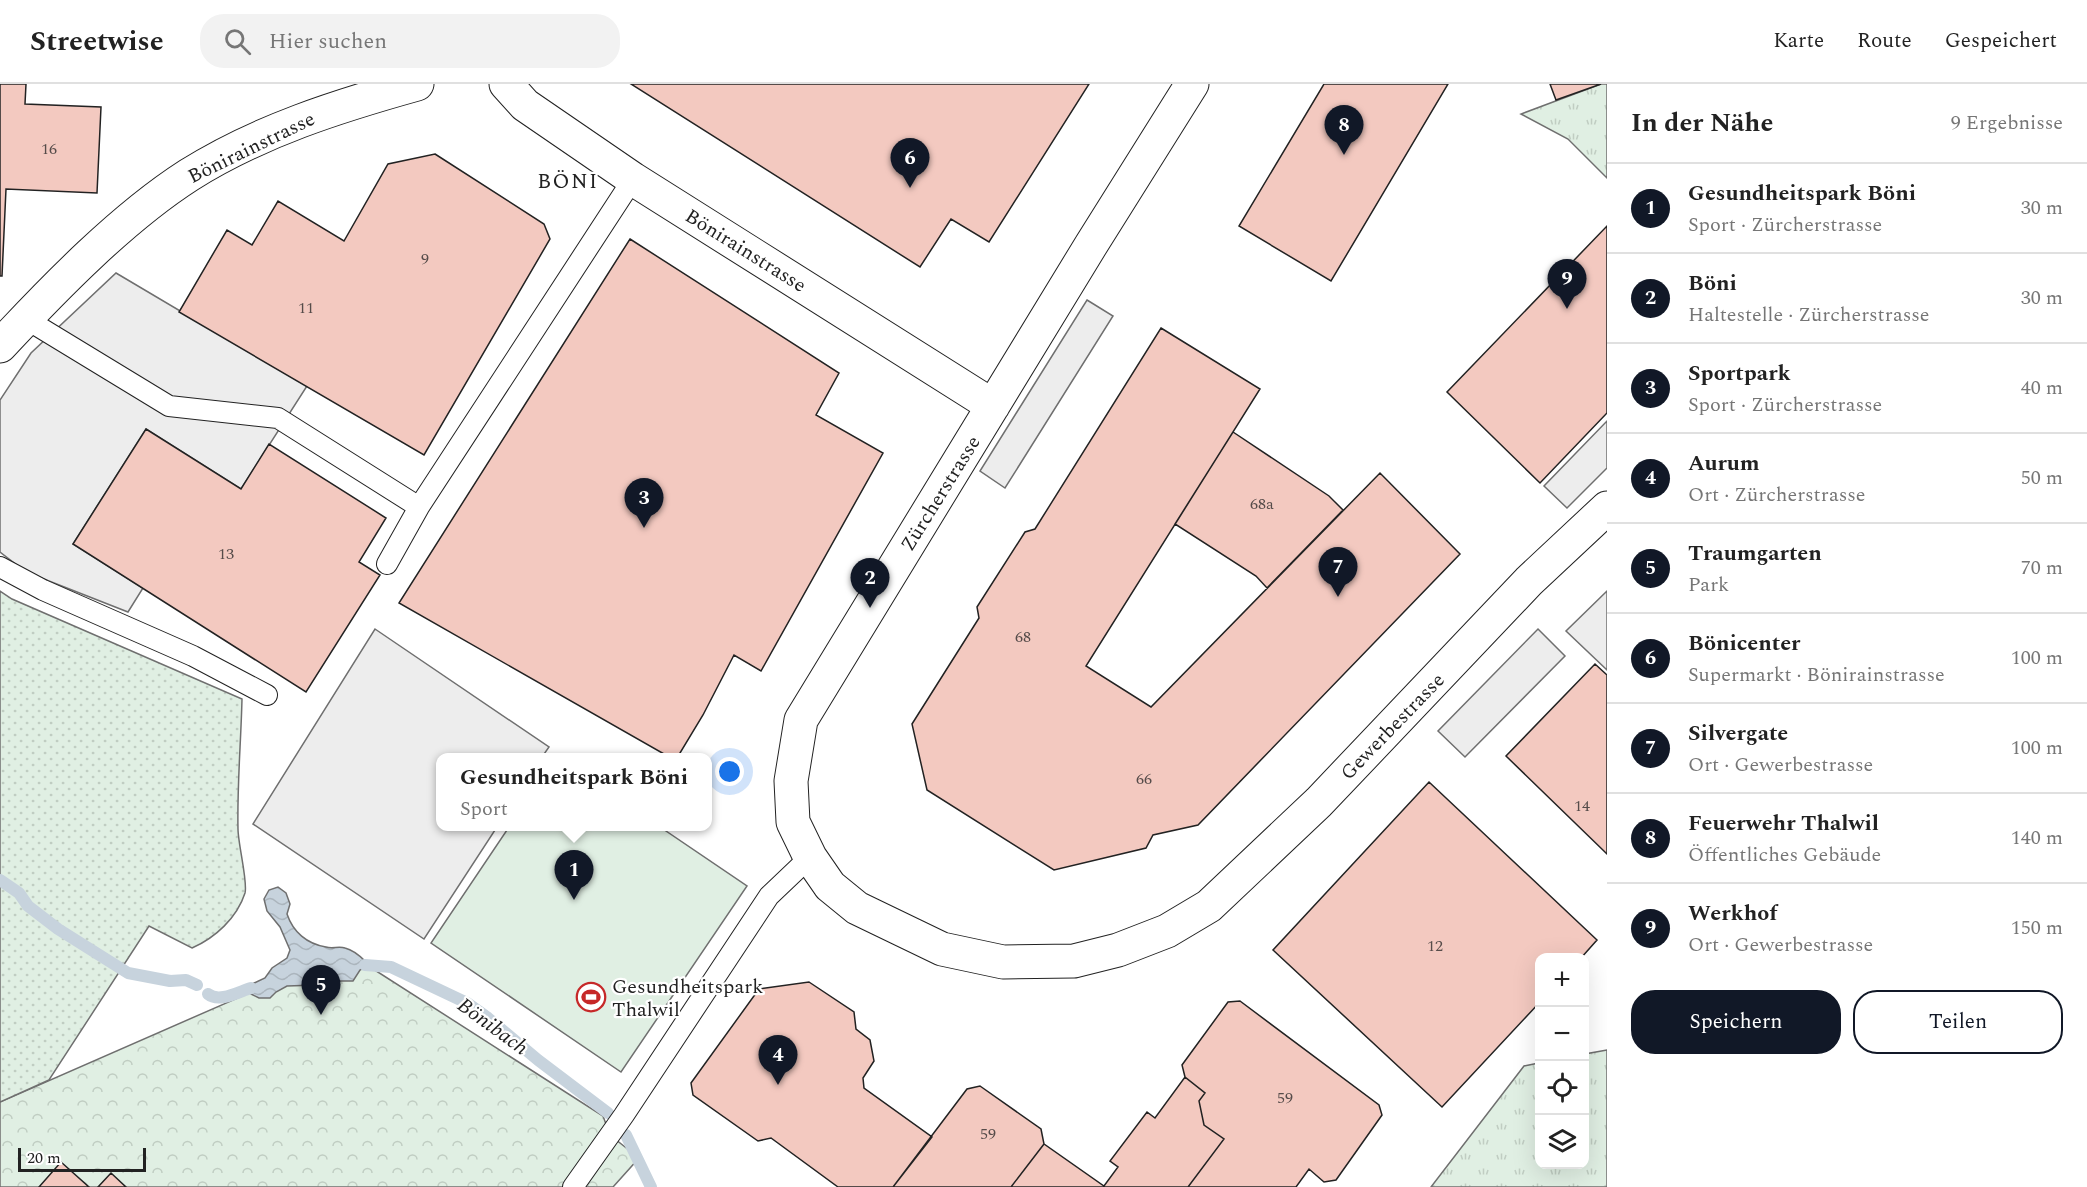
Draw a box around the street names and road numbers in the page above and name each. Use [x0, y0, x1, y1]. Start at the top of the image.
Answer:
street label: Bönirainstrasse [183, 104, 320, 192]
street label: Bönirainstrasse [679, 202, 812, 300]
street label: Zürcherstrasse [893, 430, 988, 557]
street label: Gewerbestrasse [1334, 666, 1452, 787]

